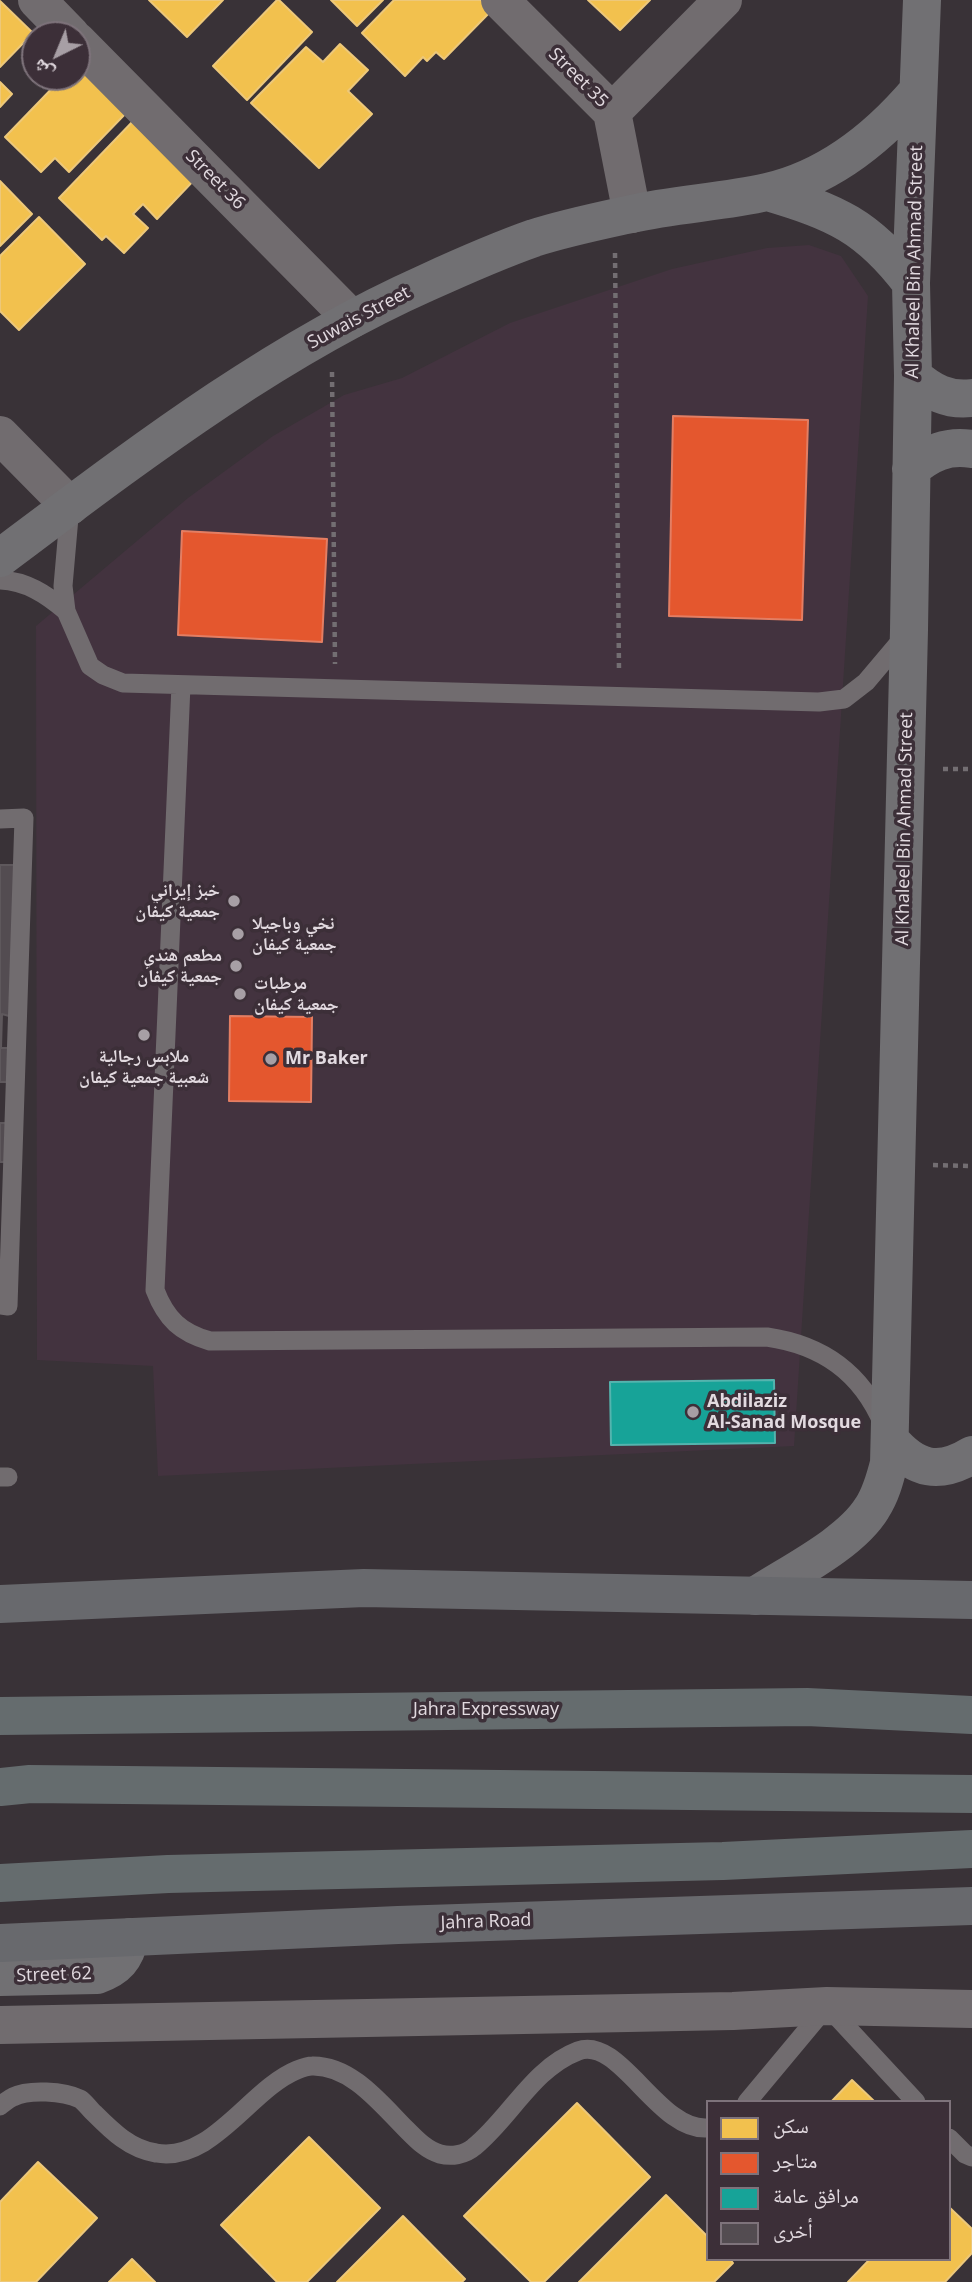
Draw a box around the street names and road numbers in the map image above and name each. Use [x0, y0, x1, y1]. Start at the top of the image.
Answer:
street label: Street 35 [544, 44, 612, 112]
street label: Al Khaleel Bin Ahmad Street [902, 145, 928, 379]
street label: Street 36 [181, 146, 249, 214]
street label: Suwais Street [304, 282, 414, 354]
street label: Al Khaleel Bin Ahmad Street [892, 712, 918, 946]
street label: Jahra Expressway [413, 1699, 559, 1721]
street label: Jahra Road [440, 1910, 532, 1934]
street label: Street 62 [16, 1963, 92, 1987]

